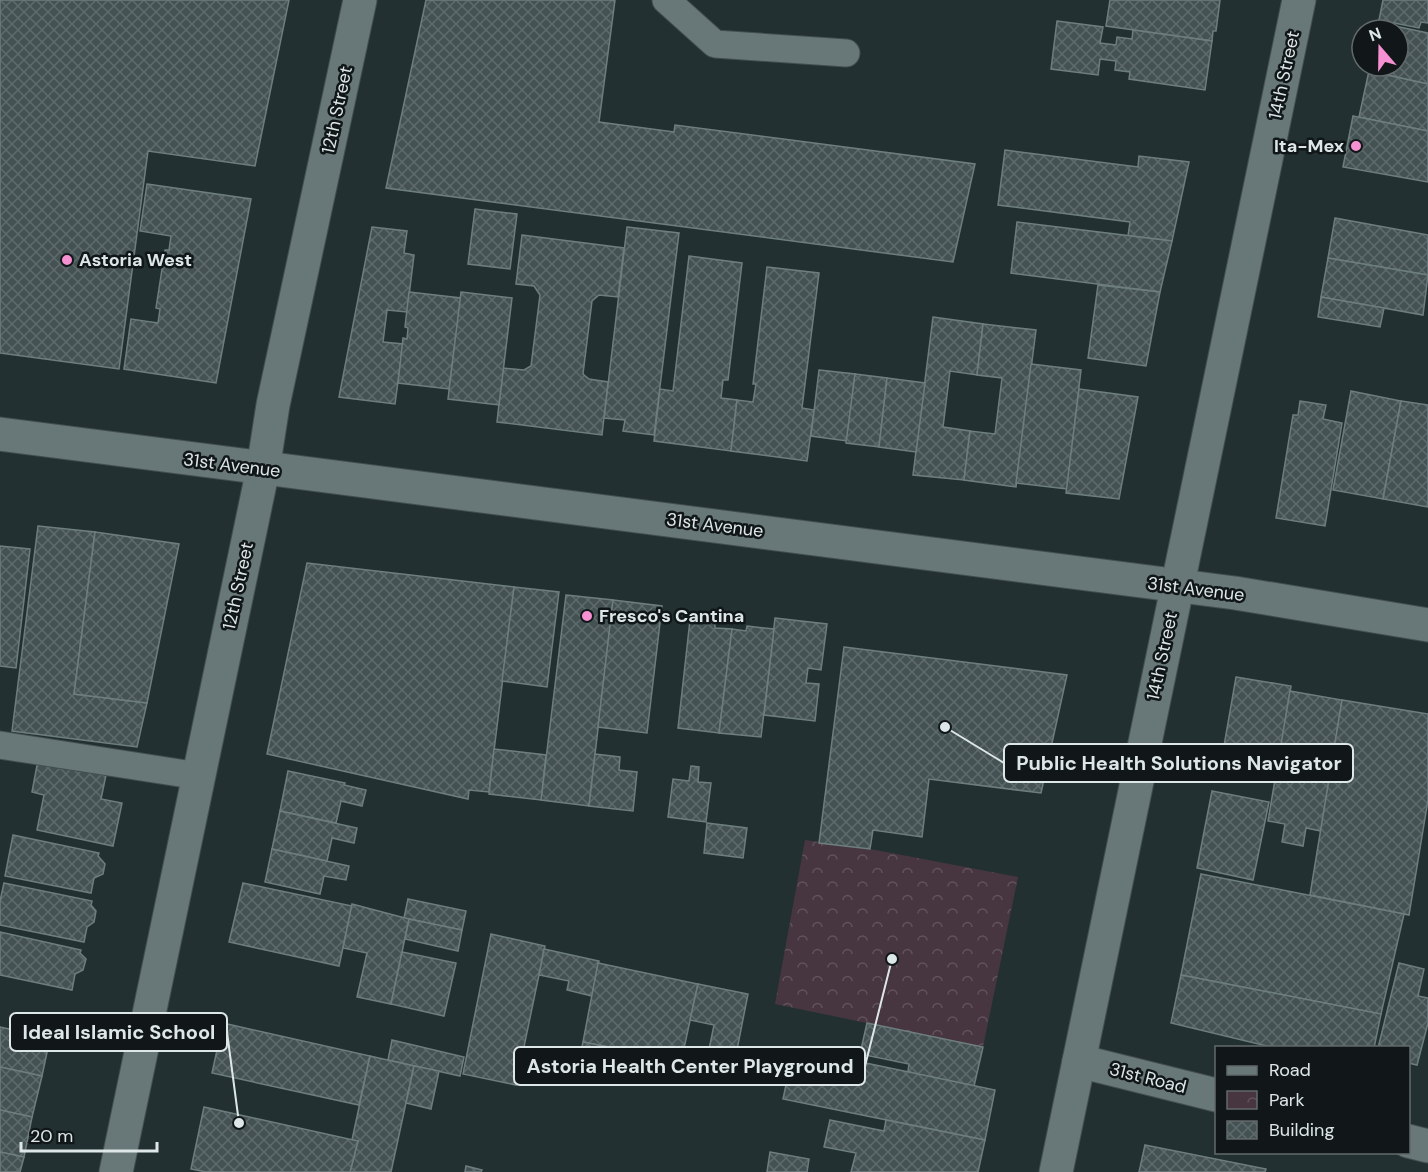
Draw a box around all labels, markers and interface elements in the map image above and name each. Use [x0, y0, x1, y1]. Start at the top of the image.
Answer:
north arrow [1350, 18, 1410, 78]
text: N [1366, 23, 1384, 46]
street label: 14th Street [1263, 29, 1305, 121]
street label: 12th Street [316, 64, 358, 156]
place label: Ita-Mex [1274, 134, 1344, 158]
marker: Ita-Mex [1349, 139, 1363, 153]
place label: Astoria West [79, 248, 192, 272]
marker: Astoria West [60, 253, 74, 267]
street label: 31st Avenue [182, 447, 282, 483]
street label: 31st Avenue [665, 507, 765, 543]
street label: 12th Street [217, 540, 259, 632]
street label: 31st Avenue [1146, 571, 1246, 607]
place label: Fresco's Cantina [599, 604, 744, 628]
marker: Fresco's Cantina [580, 609, 594, 623]
street label: 14th Street [1141, 610, 1183, 702]
callout: Public Health Solutions Navigator [1004, 744, 1353, 782]
text: Public Health Solutions Navigator [1016, 750, 1342, 776]
callout: Ideal Islamic School [10, 1013, 227, 1051]
text: Ideal Islamic School [23, 1019, 215, 1045]
legend [1215, 1046, 1410, 1154]
callout: Astoria Health Center Playground [514, 1047, 865, 1085]
text: Astoria Health Center Playground [526, 1053, 854, 1079]
street label: 31st Road [1107, 1057, 1189, 1099]
text: Road [1269, 1058, 1311, 1082]
text: Park [1269, 1088, 1305, 1112]
scale bar [21, 1115, 158, 1153]
text: Building [1269, 1118, 1334, 1142]
text: 20 m [30, 1124, 73, 1148]

